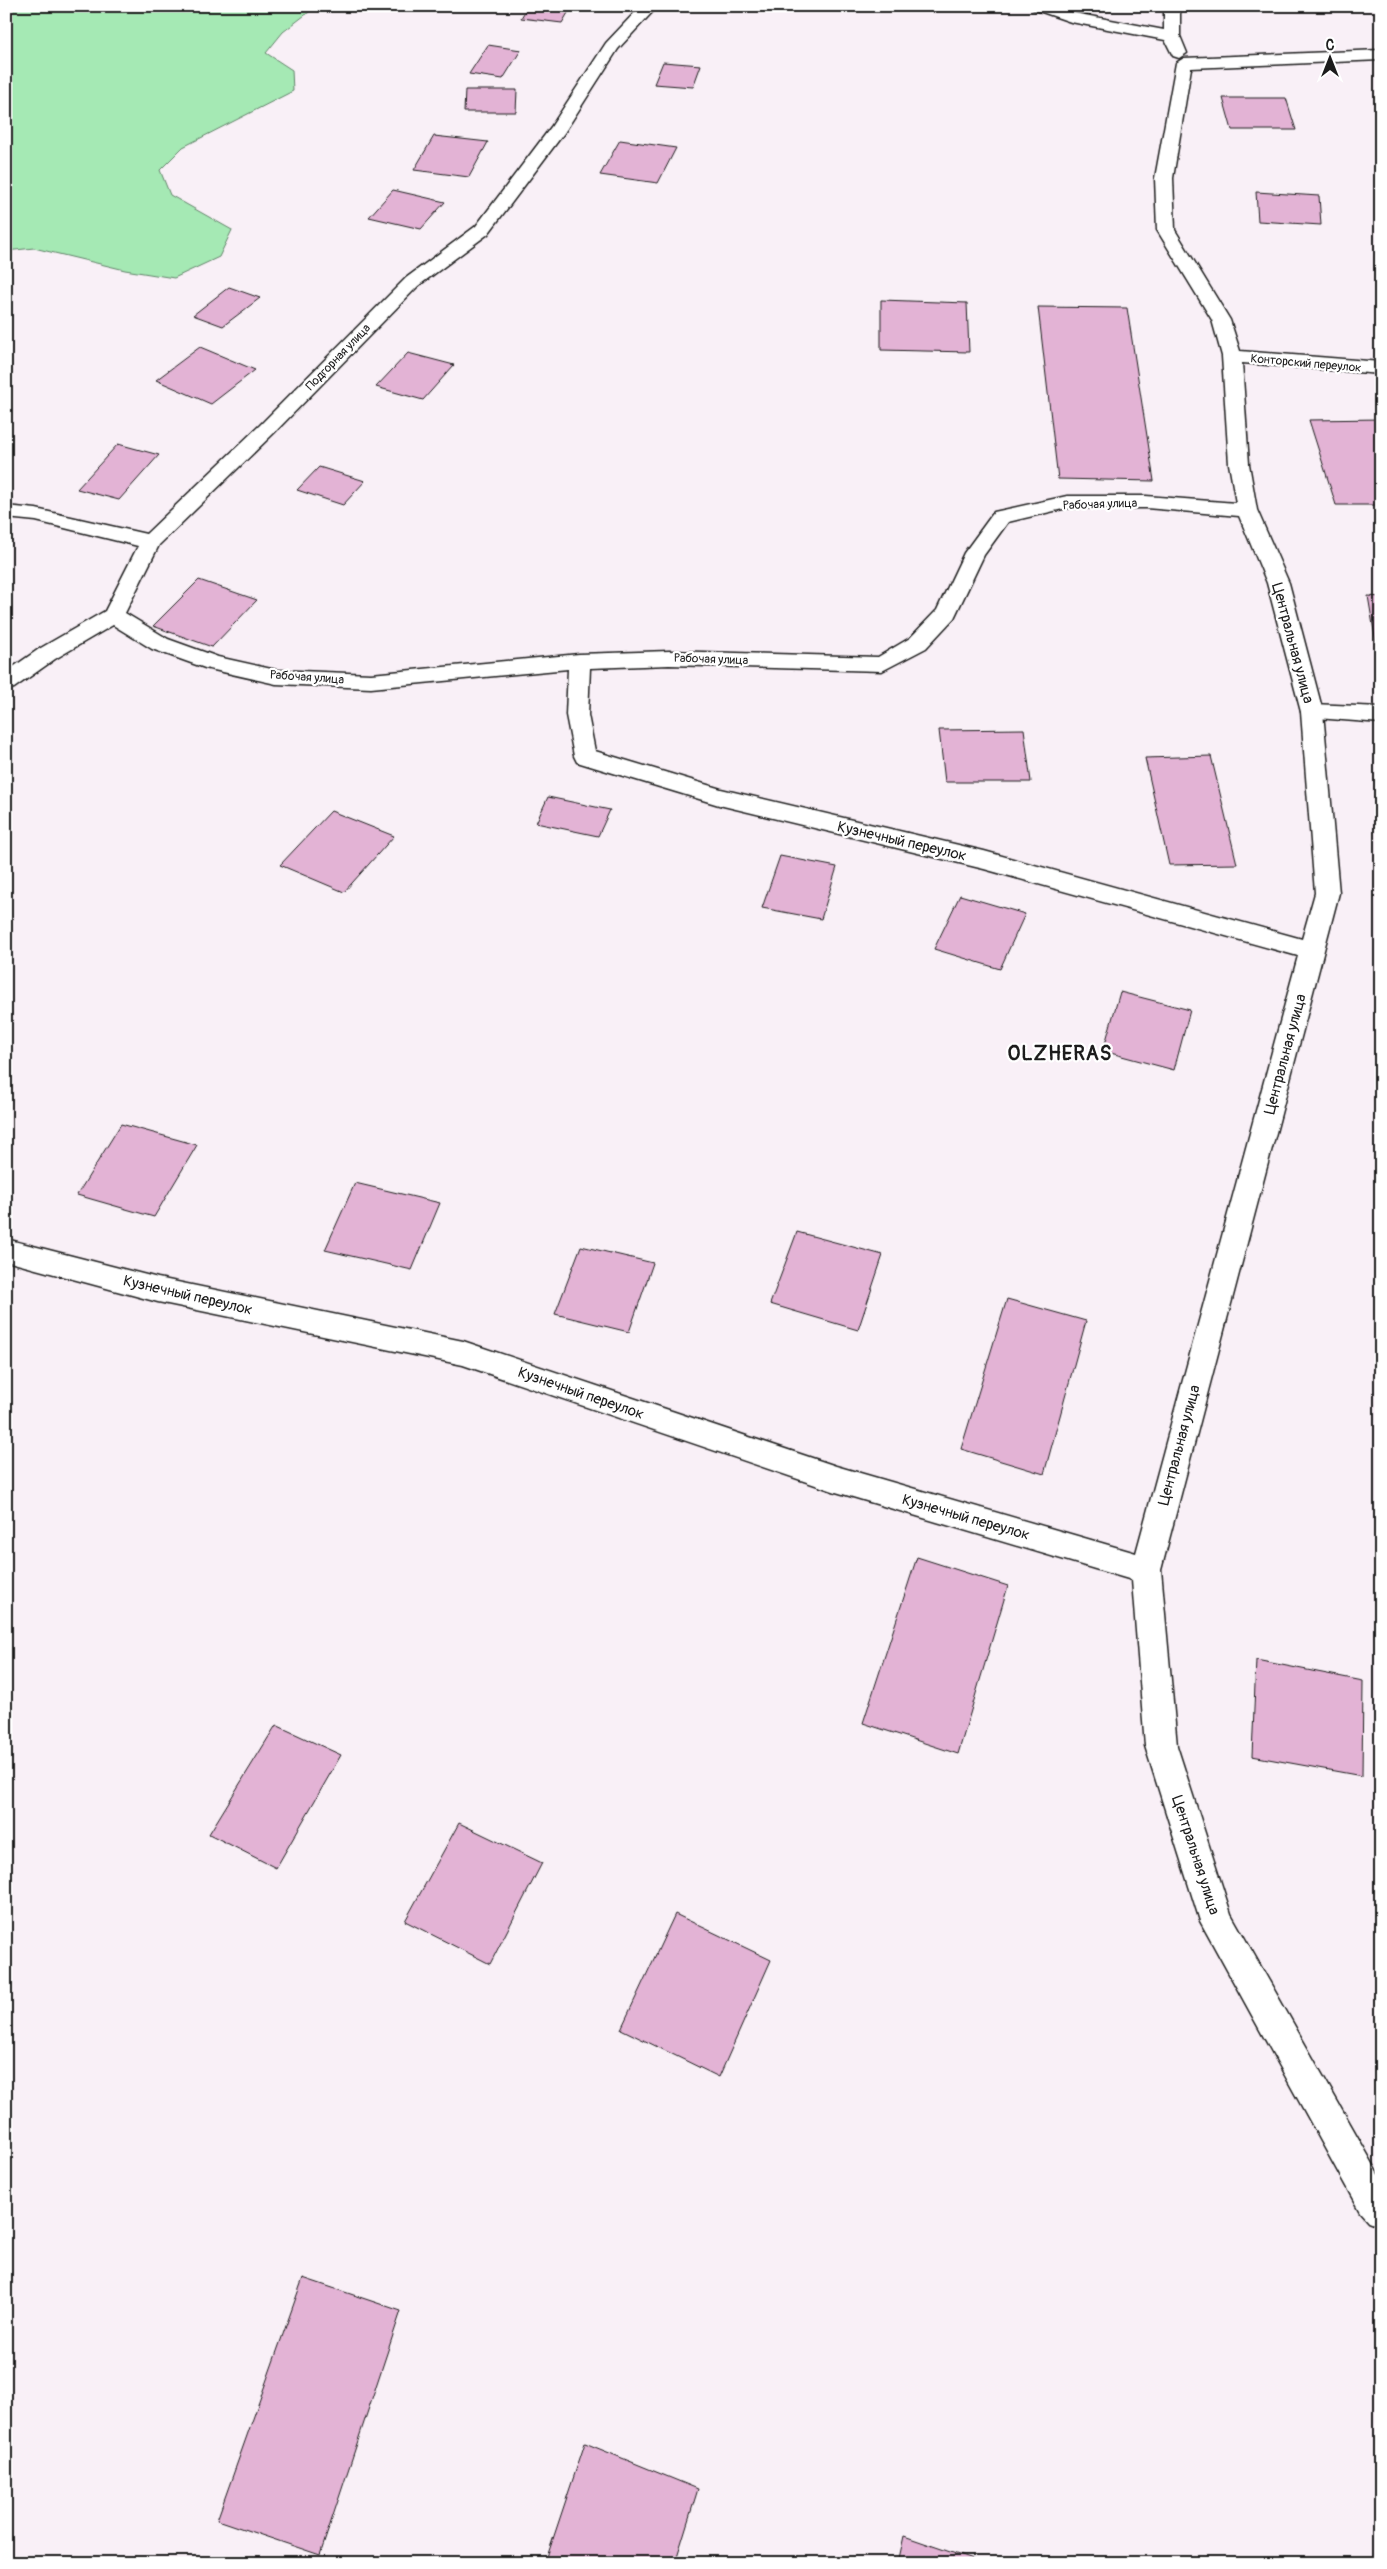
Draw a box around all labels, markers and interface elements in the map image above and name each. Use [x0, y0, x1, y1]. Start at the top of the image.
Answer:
north arrow [1304, 32, 1354, 82]
text: С [1326, 37, 1335, 54]
street label: Подгорная улица [303, 321, 374, 394]
street label: Конторский переулок [1250, 351, 1362, 376]
street label: Рабочая улица [1063, 496, 1138, 513]
street label: Центральная улица [1267, 581, 1318, 705]
street label: Рабочая улица [674, 651, 749, 668]
street label: Рабочая улица [269, 667, 345, 688]
street label: Кузнечный переулок [835, 817, 969, 866]
street label: Центральная улица [1260, 992, 1311, 1116]
district label: OLZHERAS [1008, 1041, 1112, 1066]
street label: Кузнечный переулок [121, 1271, 255, 1320]
street label: Кузнечный переулок [515, 1363, 647, 1424]
street label: Центральная улица [1154, 1383, 1205, 1507]
street label: Кузнечный переулок [900, 1490, 1032, 1545]
street label: Центральная улица [1167, 1793, 1224, 1917]

